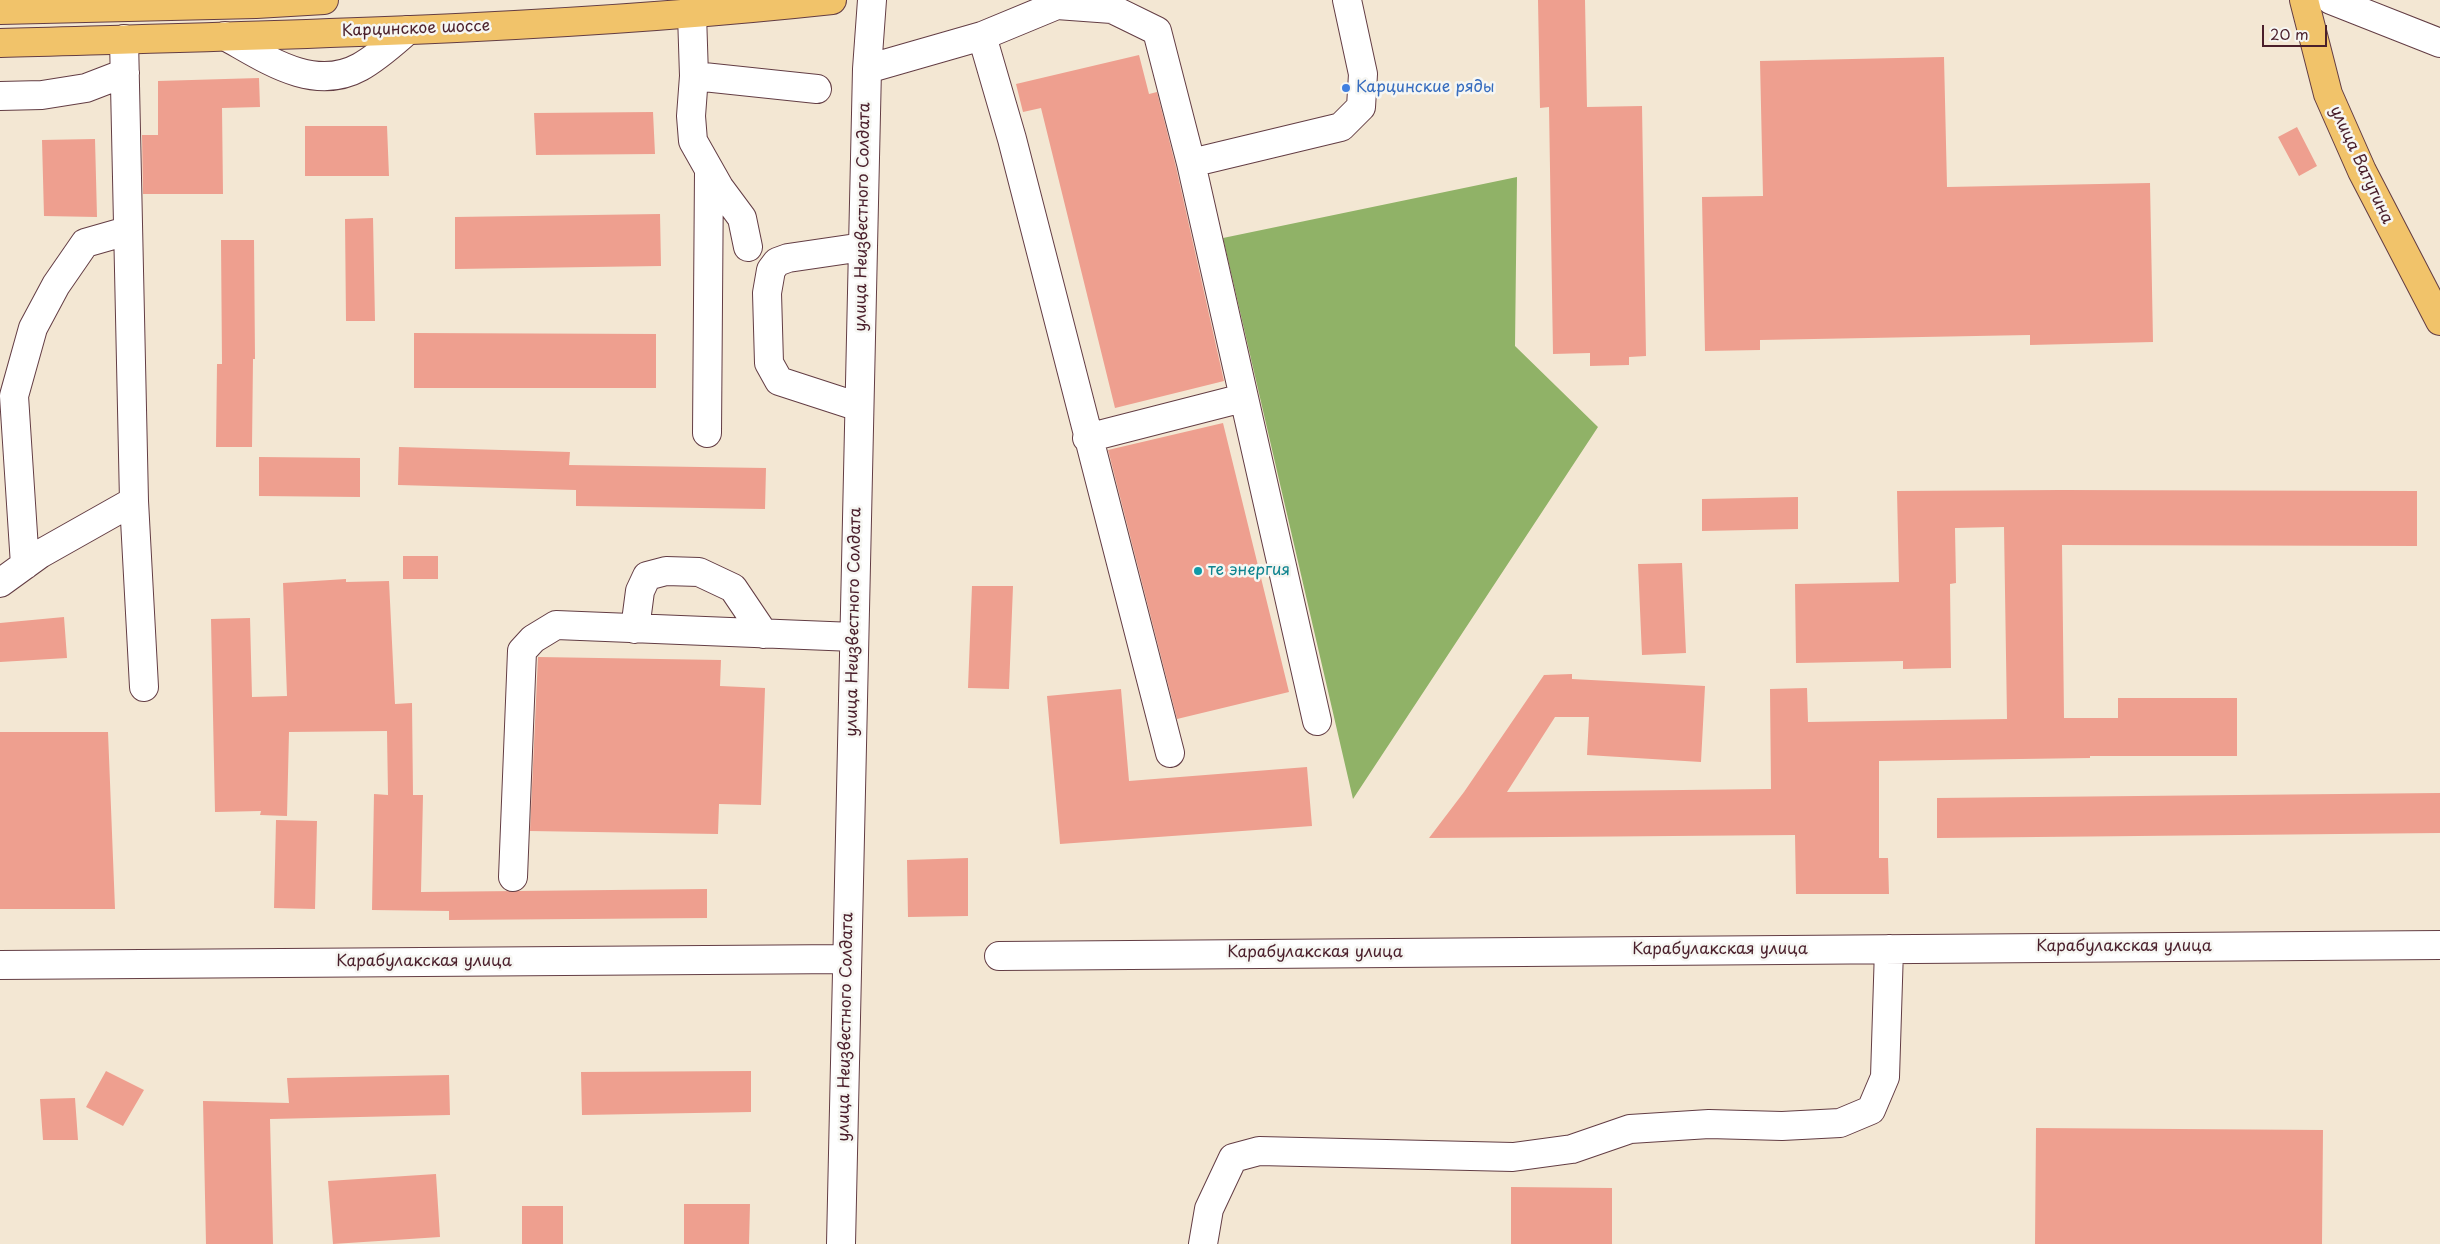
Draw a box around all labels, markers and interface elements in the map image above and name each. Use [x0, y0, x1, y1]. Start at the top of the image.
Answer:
scale bar [2265, 15, 2330, 47]
street label: Карцинское шоссе [342, 17, 490, 41]
text: 20 m [2270, 22, 2309, 45]
place label: Карцинские ряды [1356, 78, 1494, 98]
marker: Карцинские ряды [1340, 82, 1352, 94]
street label: улица Неизвестного Солдата [851, 102, 875, 332]
street label: улица Ватутина [2325, 103, 2397, 227]
street label: улица Неизвестного Солдата [842, 507, 866, 737]
place label: те энергия [1208, 561, 1290, 581]
marker: те энергия [1192, 565, 1204, 577]
street label: улица Неизвестного Солдата [834, 912, 858, 1142]
street label: Карабулакская улица [2036, 937, 2212, 957]
street label: Карабулакская улица [1632, 940, 1808, 960]
street label: Карабулакская улица [1227, 943, 1403, 963]
street label: Карабулакская улица [336, 952, 512, 972]

